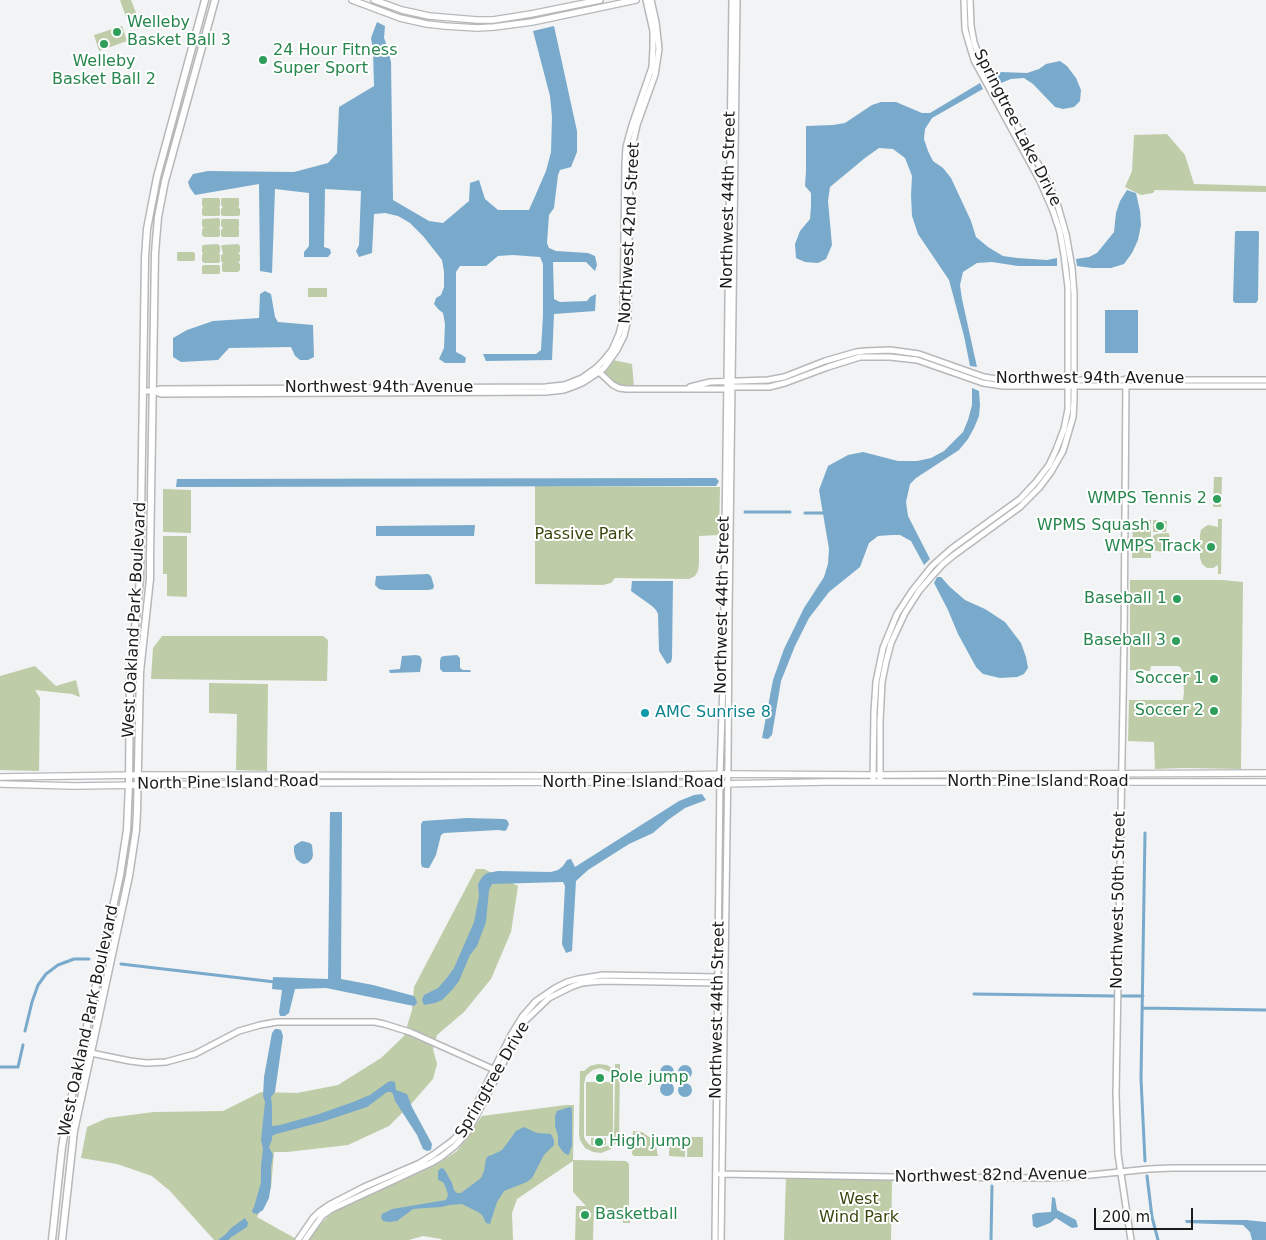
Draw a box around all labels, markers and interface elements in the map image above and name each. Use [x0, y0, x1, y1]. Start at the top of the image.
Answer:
place label: Welleby Basket Ball 3 [127, 13, 231, 51]
marker: Welleby Basket Ball 3 [111, 26, 123, 38]
marker: Welleby Basket Ball 2 [98, 38, 110, 50]
place label: 24 Hour Fitness Super Sport [273, 41, 397, 79]
street label: Springtree Lake Drive [969, 46, 1065, 210]
place label: Welleby Basket Ball 2 [52, 52, 156, 90]
marker: 24 Hour Fitness Super Sport [257, 54, 269, 66]
street label: Northwest 44th Street [718, 111, 740, 289]
street label: Northwest 42nd Street [616, 142, 644, 324]
street label: Northwest 94th Avenue [996, 369, 1184, 389]
street label: Northwest 94th Avenue [285, 378, 473, 398]
place label: WMPS Tennis 2 [1087, 489, 1207, 509]
marker: WMPS Tennis 2 [1211, 493, 1223, 505]
street label: West Oakland Park Boulevard [119, 502, 151, 738]
street label: Northwest 44th Street [712, 516, 734, 694]
place label: WPMS Squash [1037, 516, 1150, 536]
marker: WPMS Squash [1154, 520, 1166, 532]
park label: Passive Park [535, 525, 633, 545]
place label: WMPS Track [1105, 537, 1201, 557]
marker: WMPS Track [1205, 541, 1217, 553]
place label: Baseball 1 [1084, 589, 1167, 609]
marker: Baseball 1 [1171, 593, 1183, 605]
place label: Baseball 3 [1083, 631, 1166, 651]
marker: Baseball 3 [1170, 635, 1182, 647]
place label: Soccer 1 [1135, 669, 1204, 689]
marker: Soccer 1 [1208, 673, 1220, 685]
place label: Soccer 2 [1135, 701, 1204, 721]
place label: AMC Sunrise 8 [655, 703, 771, 723]
marker: Soccer 2 [1208, 705, 1220, 717]
marker: AMC Sunrise 8 [639, 707, 651, 719]
street label: North Pine Island Road [137, 772, 319, 794]
street label: North Pine Island Road [947, 772, 1129, 792]
street label: North Pine Island Road [542, 773, 724, 793]
street label: Northwest 50th Street [1108, 811, 1130, 989]
street label: West Oakland Park Boulevard [55, 903, 123, 1139]
street label: Northwest 44th Street [707, 921, 729, 1099]
street label: Springtree Drive [452, 1018, 534, 1142]
place label: Pole jump [610, 1068, 689, 1088]
marker: Pole jump [594, 1072, 606, 1084]
place label: High jump [609, 1132, 691, 1152]
marker: High jump [593, 1136, 605, 1148]
street label: Northwest 82nd Avenue [895, 1165, 1087, 1187]
park label: West Wind Park [819, 1190, 899, 1228]
scale bar [1096, 1198, 1195, 1230]
place label: Basketball [595, 1205, 678, 1225]
text: 200 m [1102, 1208, 1150, 1226]
marker: Basketball [579, 1209, 591, 1221]

